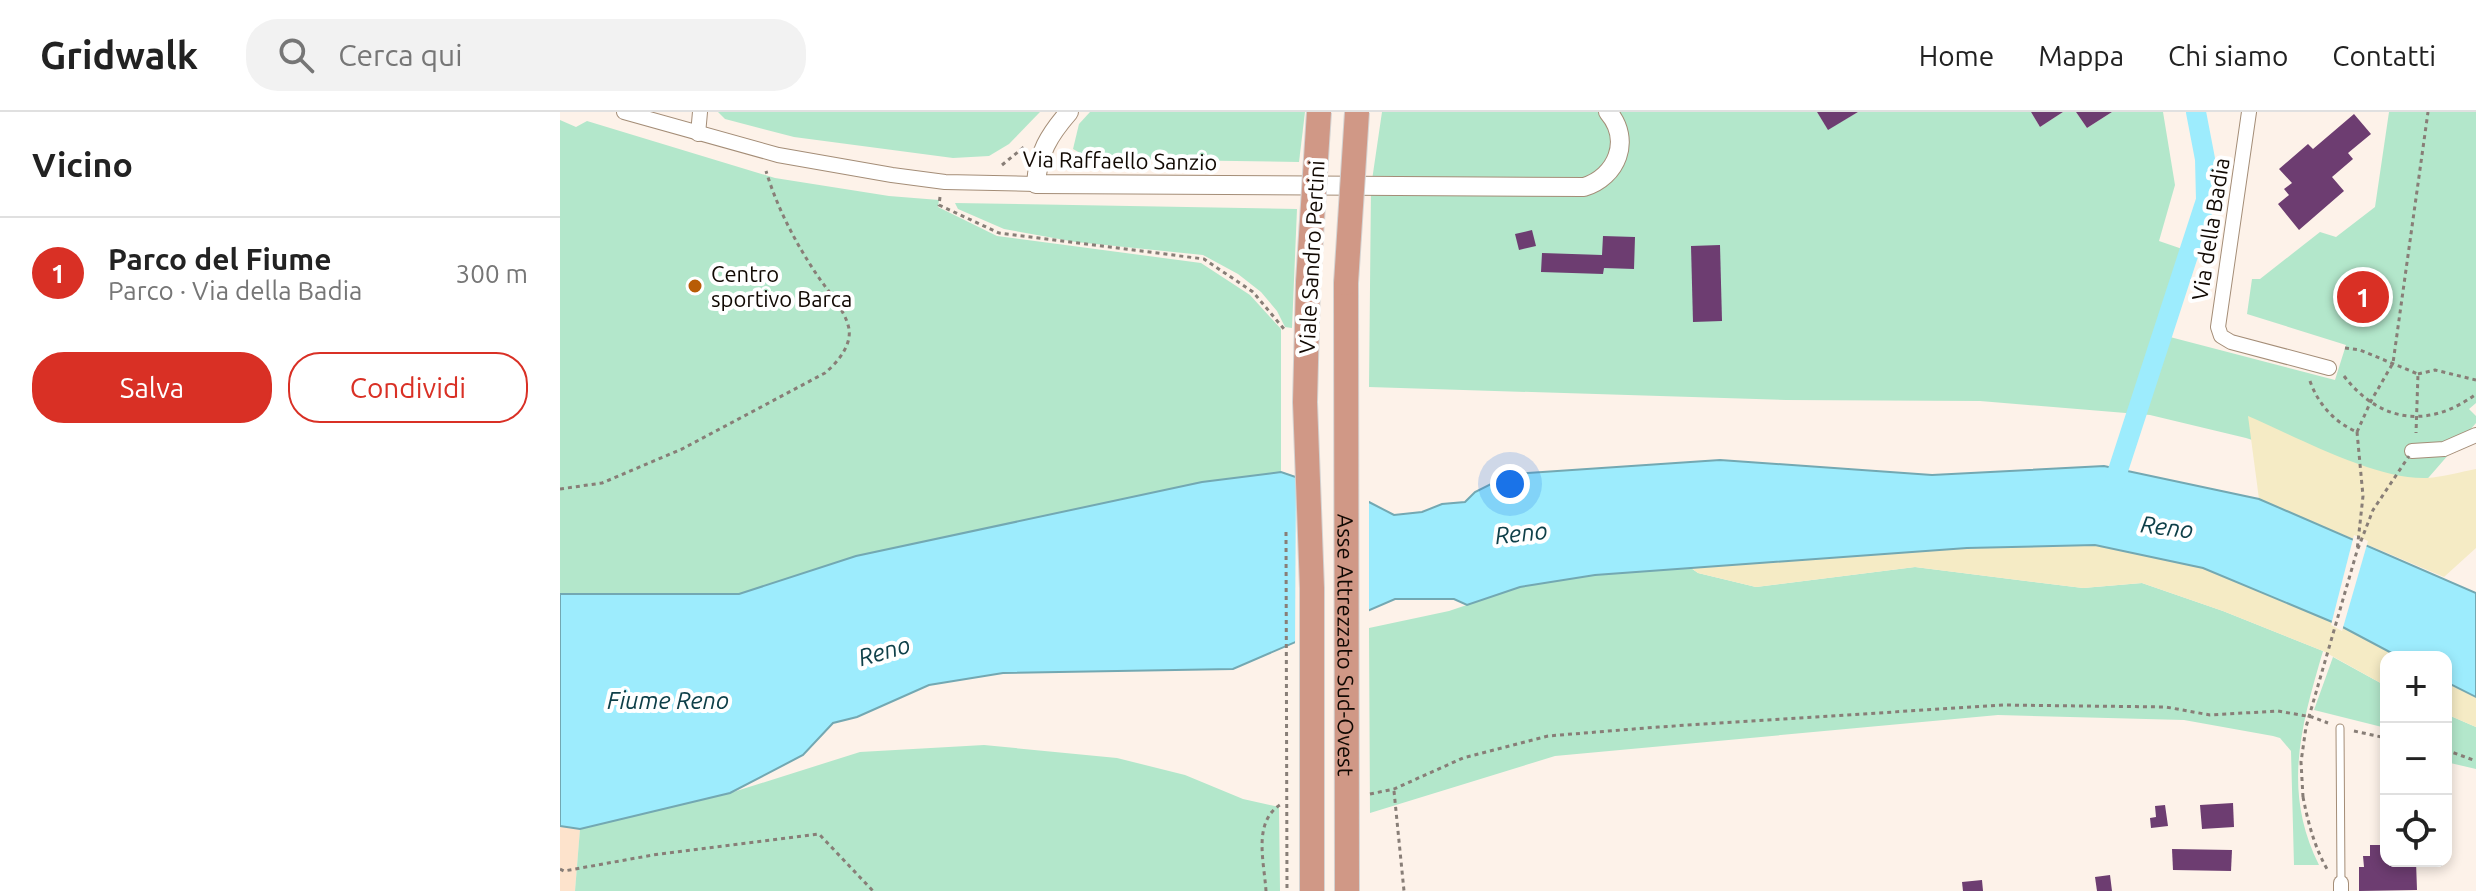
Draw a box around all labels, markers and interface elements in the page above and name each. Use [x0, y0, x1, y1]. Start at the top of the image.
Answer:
search box [246, 19, 806, 91]
icon: search [274, 33, 318, 77]
text: Gridwalk [40, 34, 198, 76]
text: Cerca qui [338, 38, 463, 72]
text: Home [1919, 40, 1994, 71]
text: Mappa [2038, 40, 2124, 71]
text: Chi siamo [2168, 40, 2288, 71]
text: Contatti [2332, 40, 2436, 71]
text: Vicino [32, 145, 133, 183]
street label: Via Raffaello Sanzio [1022, 146, 1218, 174]
street label: Via della Badia [2186, 156, 2234, 302]
street label: Viale Sandro Pertini [1293, 160, 1329, 354]
text: Parco del Fiume [108, 242, 332, 276]
text: 1 [51, 259, 65, 288]
text: 300 m [456, 259, 528, 288]
place label: Centro sportivo Barca [711, 261, 852, 311]
pin: 1 [2337, 267, 2389, 327]
text: Parco · Via della Badia [108, 276, 362, 305]
marker: Centro sportivo Barca [686, 277, 704, 295]
button: Salva [32, 352, 272, 423]
button: Condividi [288, 352, 528, 423]
your location [1490, 464, 1530, 504]
water label: Reno [2139, 510, 2195, 544]
street label: Asse Attrezzato Sud-Ovest [1334, 514, 1359, 777]
water label: Reno [1493, 517, 1549, 549]
water label: Reno [855, 631, 913, 671]
map controls [2380, 651, 2452, 867]
button: + [2380, 651, 2452, 723]
water label: Fiume Reno [607, 687, 729, 714]
button: − [2380, 723, 2452, 795]
button: locate [2380, 795, 2452, 867]

